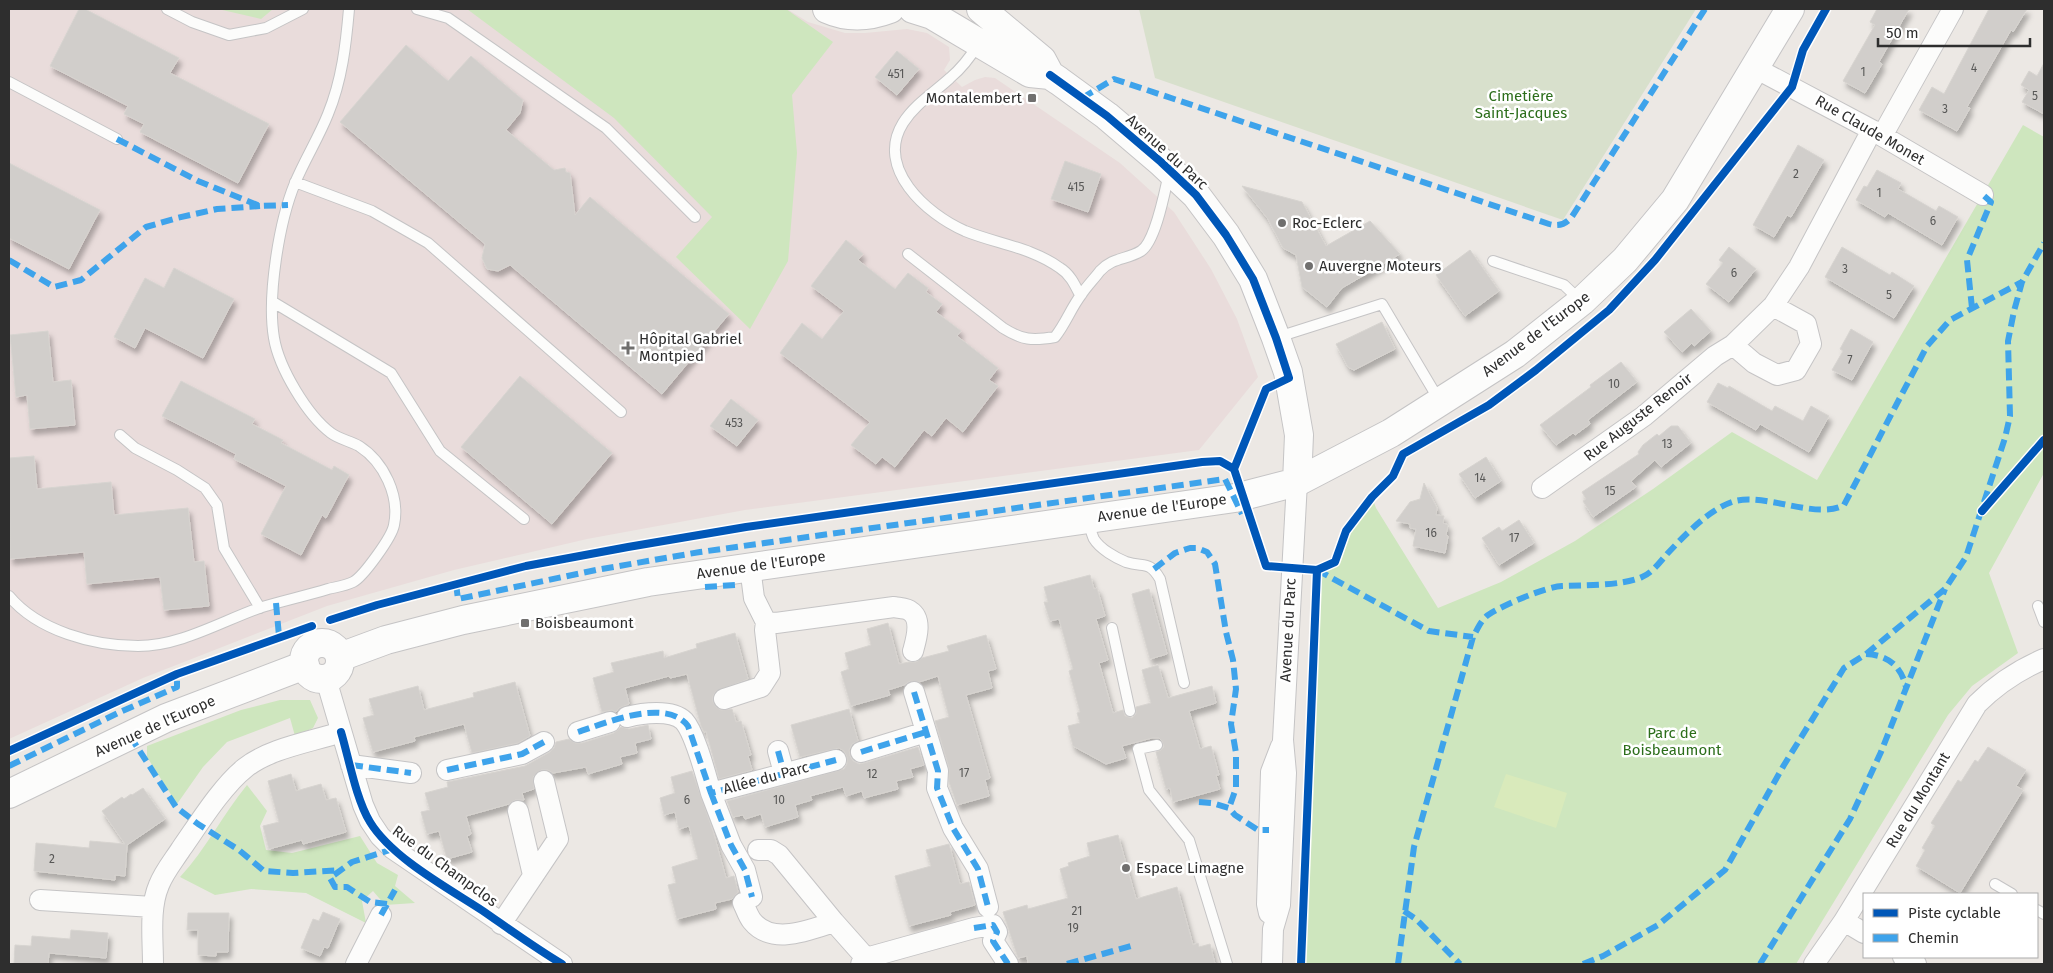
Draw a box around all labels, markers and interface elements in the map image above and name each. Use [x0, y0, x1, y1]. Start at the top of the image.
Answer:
scale bar [1878, 15, 2030, 47]
text: 50 m [1886, 24, 1919, 42]
house number: 4 [1971, 61, 1978, 75]
house number: 1 [1860, 65, 1866, 79]
house number: 451 [888, 67, 904, 81]
park label: Cimetière Saint-Jacques [1475, 87, 1567, 122]
place label: Montalembert [926, 89, 1023, 107]
house number: 5 [2032, 89, 2038, 103]
street label: Rue Claude Monet [1812, 91, 1928, 169]
marker: Montalembert [1026, 92, 1038, 104]
house number: 3 [1942, 102, 1948, 116]
street label: Avenue du Parc [1122, 111, 1212, 193]
house number: 2 [1793, 167, 1799, 181]
house number: 415 [1068, 180, 1084, 194]
house number: 1 [1876, 186, 1882, 200]
place label: Roc-Eclerc [1292, 214, 1362, 232]
house number: 6 [1930, 214, 1936, 228]
marker: Roc-Eclerc [1276, 217, 1288, 229]
place label: Auvergne Moteurs [1319, 257, 1441, 275]
marker: Auvergne Moteurs [1303, 260, 1315, 272]
house number: 3 [1842, 262, 1848, 276]
house number: 6 [1731, 266, 1737, 280]
street label: Avenue de l'Europe [1479, 288, 1593, 380]
house number: 5 [1886, 288, 1892, 302]
place label: Hôpital Gabriel Montpied [639, 330, 743, 365]
marker: Hôpital Gabriel Montpied [621, 341, 635, 355]
house number: 7 [1847, 353, 1853, 367]
street label: Rue Auguste Renoir [1580, 369, 1696, 465]
house number: 10 [1608, 377, 1620, 391]
house number: 453 [725, 416, 743, 430]
house number: 13 [1661, 437, 1673, 451]
house number: 14 [1474, 471, 1486, 485]
house number: 15 [1604, 484, 1616, 498]
street label: Avenue de l'Europe [1096, 490, 1228, 526]
house number: 16 [1425, 526, 1437, 540]
house number: 17 [1509, 531, 1519, 545]
street label: Avenue de l'Europe [695, 547, 827, 583]
street label: Avenue du Parc [1276, 578, 1300, 682]
place label: Boisbeaumont [535, 614, 634, 632]
marker: Boisbeaumont [519, 617, 531, 629]
street label: Avenue de l'Europe [92, 691, 218, 761]
park label: Parc de Boisbeaumont [1623, 724, 1722, 759]
street label: Rue du Montant [1882, 748, 1954, 851]
street label: Allée du Parc [721, 758, 811, 798]
house number: 17 [959, 766, 969, 780]
house number: 12 [866, 767, 878, 781]
house number: 6 [684, 793, 690, 807]
house number: 10 [773, 793, 785, 807]
street label: Rue du Champclos [389, 822, 501, 910]
house number: 2 [49, 852, 55, 866]
place label: Espace Limagne [1136, 859, 1244, 877]
marker: Espace Limagne [1120, 862, 1132, 874]
legend [1863, 893, 2038, 958]
house number: 21 [1072, 904, 1082, 918]
text: Piste cyclable [1908, 904, 2001, 922]
house number: 19 [1067, 921, 1079, 935]
text: Chemin [1908, 929, 1959, 947]

